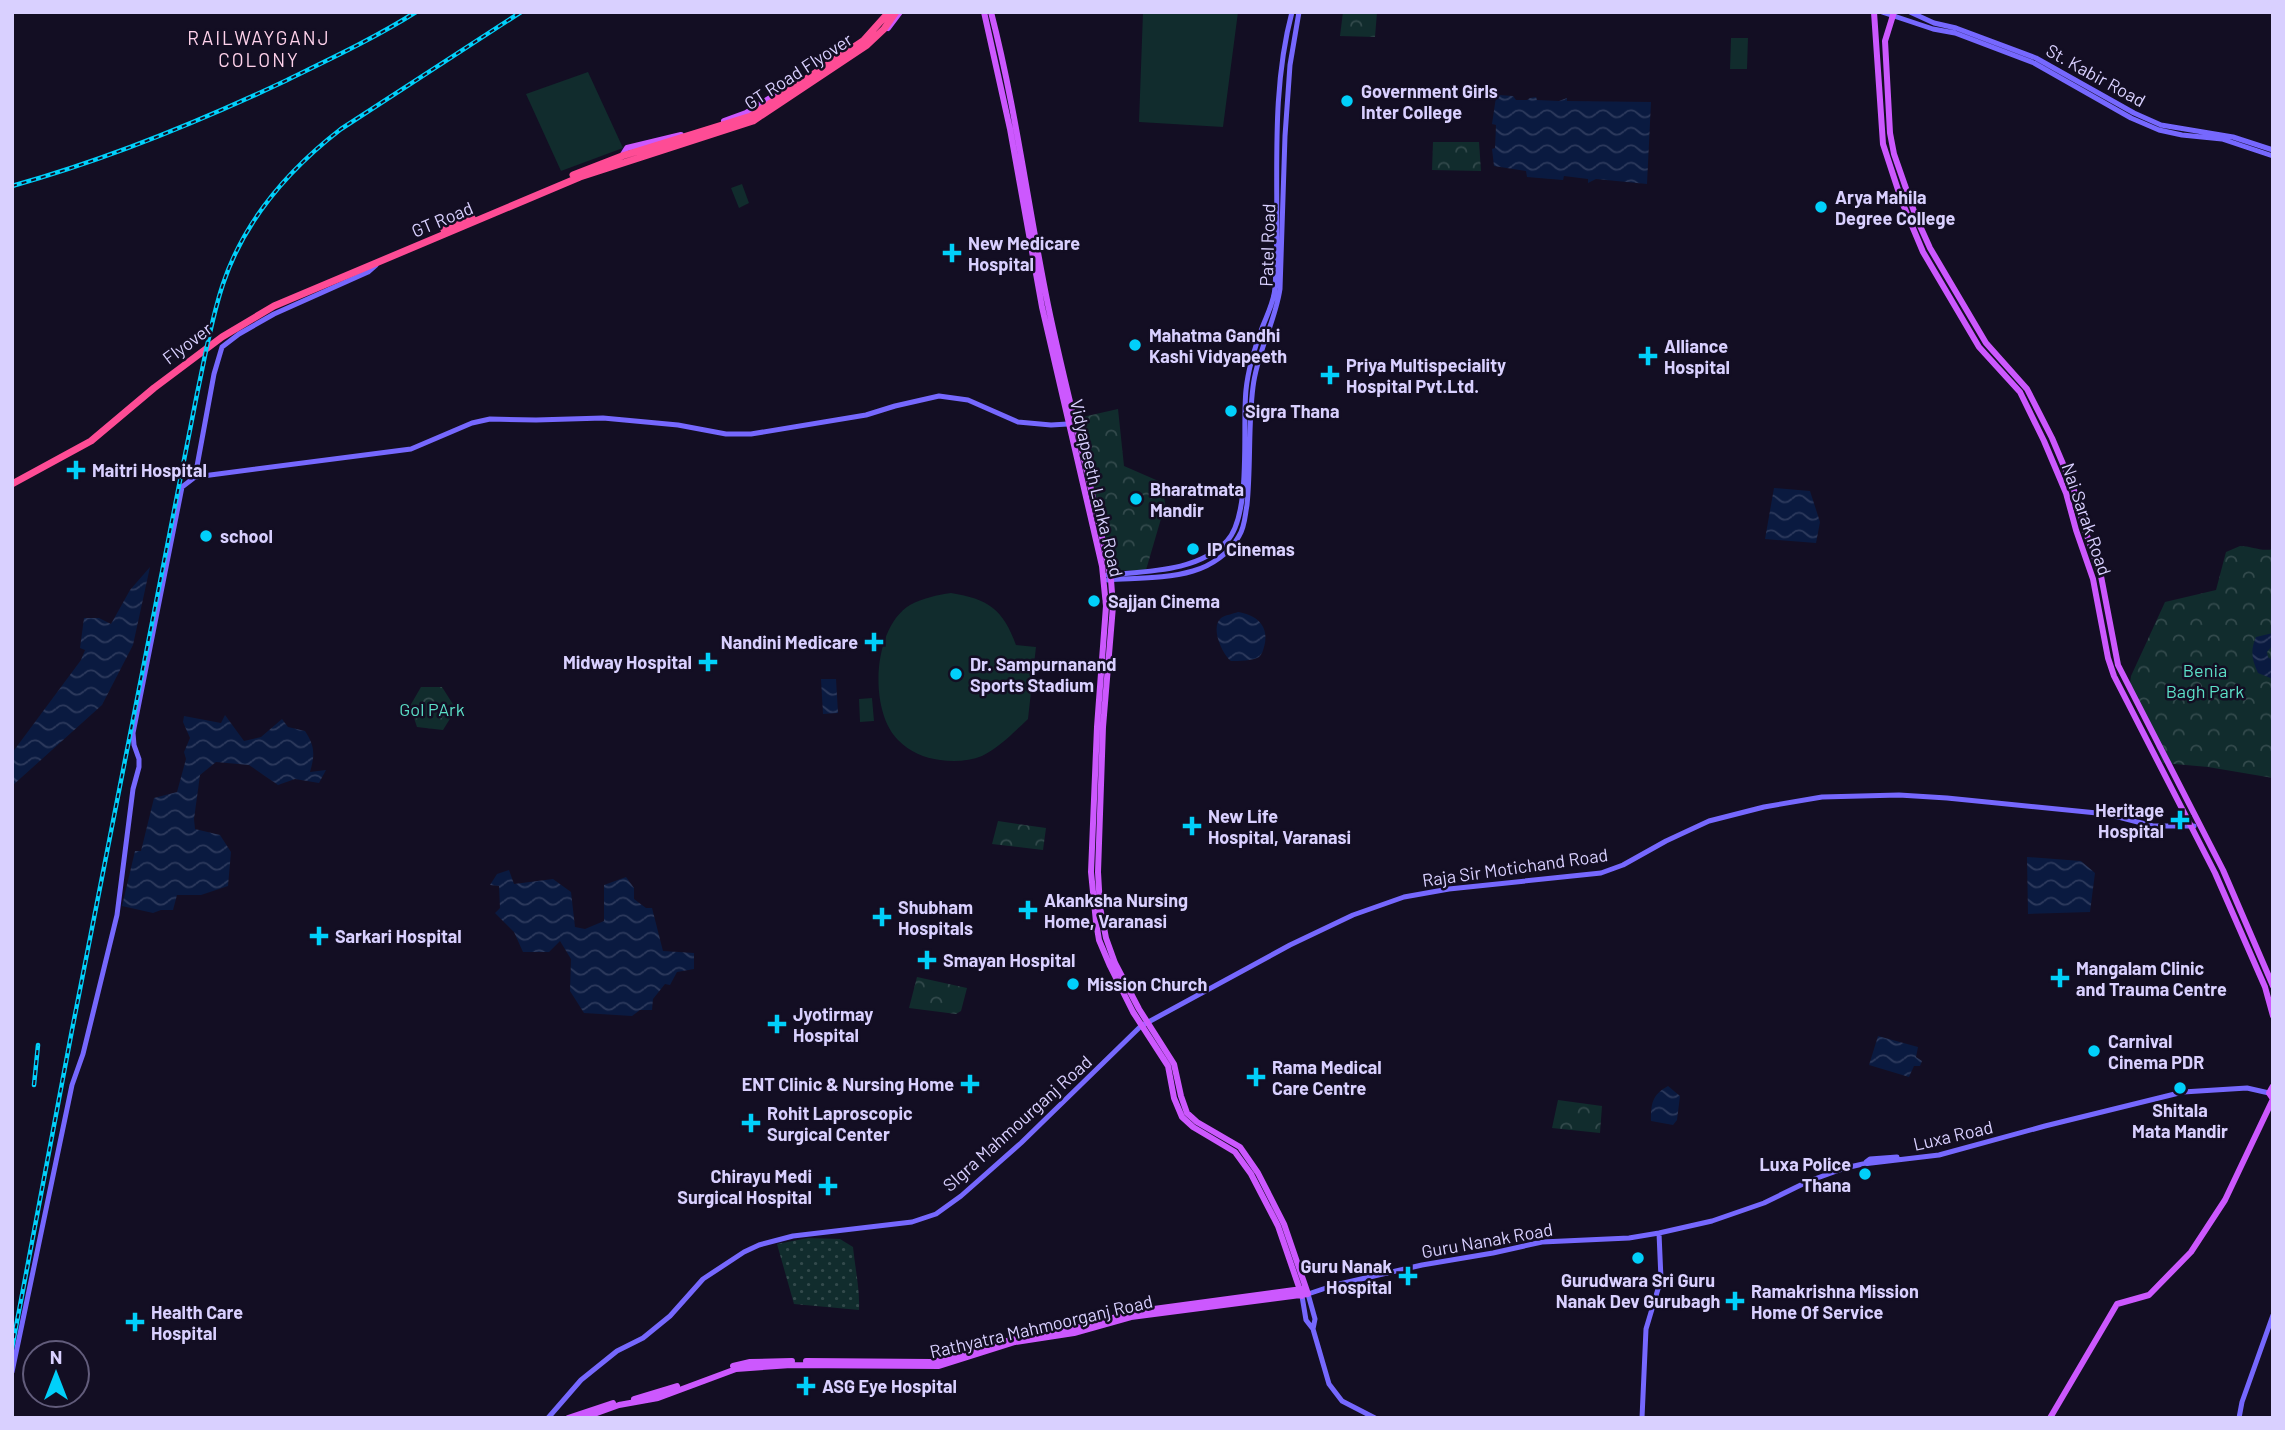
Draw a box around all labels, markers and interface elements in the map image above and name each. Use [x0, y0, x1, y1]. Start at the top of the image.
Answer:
district label: RAILWAYGANJ COLONY [187, 26, 331, 71]
street label: GT Road Flyover [740, 28, 856, 114]
street label: St. Kabir Road [2042, 39, 2150, 111]
place label: Government Girls Inter College [1361, 80, 1498, 123]
marker: Government Girls Inter College [1339, 93, 1355, 109]
place label: Arya Mahila Degree College [1835, 186, 1955, 229]
street label: GT Road [408, 196, 476, 242]
marker: Arya Mahila Degree College [1813, 199, 1829, 215]
street label: Patel Road [1255, 203, 1279, 287]
place label: New Medicare Hospital [968, 232, 1080, 275]
marker: New Medicare Hospital [942, 243, 962, 263]
street label: Flyover [158, 317, 216, 369]
place label: Mahatma Gandhi Kashi Vidyapeeth [1149, 324, 1287, 367]
place label: Alliance Hospital [1664, 335, 1730, 378]
marker: Mahatma Gandhi Kashi Vidyapeeth [1127, 337, 1143, 353]
marker: Alliance Hospital [1638, 346, 1658, 366]
place label: Priya Multispeciality Hospital Pvt.Ltd. [1346, 354, 1506, 397]
marker: Priya Multispeciality Hospital Pvt.Ltd. [1320, 365, 1340, 385]
street label: Vidyapeeth Lanka Road [1066, 397, 1128, 579]
place label: Sigra Thana [1245, 400, 1339, 422]
marker: Sigra Thana [1223, 403, 1239, 419]
place label: Maitri Hospital [92, 459, 207, 481]
marker: Maitri Hospital [66, 460, 86, 480]
street label: Nai Sarak Road [2057, 460, 2117, 578]
place label: Bharatmata Mandir [1150, 478, 1244, 521]
marker: Bharatmata Mandir [1128, 491, 1144, 507]
place label: school [220, 525, 273, 547]
marker: school [198, 528, 214, 544]
place label: IP Cinemas [1207, 538, 1295, 560]
marker: IP Cinemas [1185, 541, 1201, 557]
place label: Sajjan Cinema [1108, 590, 1220, 612]
marker: Sajjan Cinema [1086, 593, 1102, 609]
place label: Nandini Medicare [721, 631, 858, 653]
marker: Nandini Medicare [864, 632, 884, 652]
place label: Midway Hospital [563, 651, 692, 673]
marker: Midway Hospital [698, 652, 718, 672]
place label: Dr. Sampurnanand Sports Stadium [970, 653, 1117, 696]
park label: Benia Bagh Park [2166, 659, 2244, 702]
marker: Dr. Sampurnanand Sports Stadium [948, 666, 964, 682]
park label: Gol PArk [399, 698, 465, 720]
place label: Heritage Hospital [2095, 799, 2164, 842]
place label: New Life Hospital, Varanasi [1208, 805, 1351, 848]
marker: Heritage Hospital [2170, 810, 2190, 830]
marker: New Life Hospital, Varanasi [1182, 816, 1202, 836]
street label: Raja Sir Motichand Road [1421, 843, 1609, 891]
place label: Akanksha Nursing Home, Varanasi [1044, 889, 1188, 932]
place label: Shubham Hospitals [898, 896, 973, 939]
marker: Akanksha Nursing Home, Varanasi [1018, 900, 1038, 920]
marker: Shubham Hospitals [872, 907, 892, 927]
place label: Sarkari Hospital [335, 925, 462, 947]
marker: Sarkari Hospital [309, 926, 329, 946]
place label: Smayan Hospital [943, 949, 1075, 971]
marker: Smayan Hospital [917, 950, 937, 970]
place label: Mangalam Clinic and Trauma Centre [2076, 957, 2227, 1000]
marker: Mangalam Clinic and Trauma Centre [2050, 968, 2070, 988]
place label: Mission Church [1087, 973, 1207, 995]
marker: Mission Church [1065, 976, 1081, 992]
place label: Jyotirmay Hospital [793, 1003, 873, 1046]
marker: Jyotirmay Hospital [767, 1014, 787, 1034]
place label: Carnival Cinema PDR [2108, 1030, 2204, 1073]
marker: Carnival Cinema PDR [2086, 1043, 2102, 1059]
street label: SIgra Mahmourganj Road [938, 1050, 1096, 1196]
place label: Rama Medical Care Centre [1272, 1056, 1382, 1099]
marker: Rama Medical Care Centre [1246, 1067, 1266, 1087]
place label: ENT Clinic & Nursing Home [742, 1073, 954, 1095]
marker: ENT Clinic & Nursing Home [960, 1074, 980, 1094]
marker: Shitala Mata Mandir [2172, 1080, 2188, 1096]
place label: Shitala Mata Mandir [2132, 1099, 2228, 1142]
place label: Rohit Laproscopic Surgical Center [767, 1102, 913, 1145]
marker: Rohit Laproscopic Surgical Center [741, 1113, 761, 1133]
street label: Luxa Road [1911, 1115, 1995, 1155]
place label: Luxa Police Thana [1760, 1153, 1851, 1196]
place label: Chirayu Medi Surgical Hospital [677, 1165, 812, 1208]
marker: Luxa Police Thana [1857, 1166, 1873, 1182]
marker: Chirayu Medi Surgical Hospital [818, 1176, 838, 1196]
street label: Guru Nanak Road [1420, 1218, 1554, 1262]
marker: Gurudwara Sri Guru Nanak Dev Gurubagh [1630, 1250, 1646, 1266]
place label: Guru Nanak Hospital [1300, 1255, 1392, 1298]
marker: Guru Nanak Hospital [1398, 1266, 1418, 1286]
place label: Gurudwara Sri Guru Nanak Dev Gurubagh [1556, 1269, 1720, 1312]
place label: Ramakrishna Mission Home Of Service [1751, 1280, 1919, 1323]
street label: Rathyatra Mahmoorganj Road [927, 1290, 1155, 1362]
marker: Ramakrishna Mission Home Of Service [1725, 1291, 1745, 1311]
place label: Health Care Hospital [151, 1301, 243, 1344]
marker: Health Care Hospital [125, 1312, 145, 1332]
north arrow [21, 1339, 91, 1409]
text: N [50, 1345, 62, 1368]
place label: ASG Eye Hospital [822, 1375, 957, 1397]
marker: ASG Eye Hospital [796, 1376, 816, 1396]

